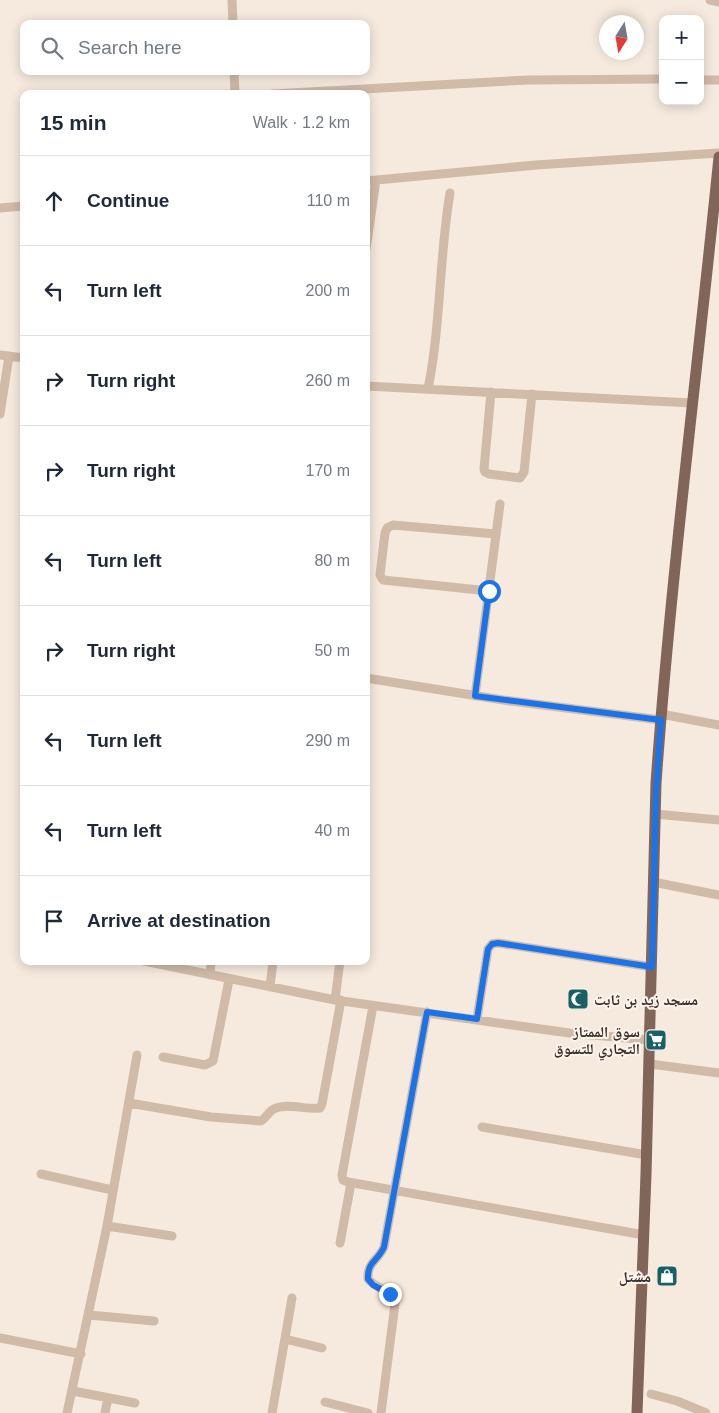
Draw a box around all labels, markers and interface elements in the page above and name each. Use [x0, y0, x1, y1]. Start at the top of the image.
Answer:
north arrow [599, 15, 644, 60]
map controls [659, 15, 704, 105]
button: + [659, 15, 704, 60]
search box [20, 20, 370, 75]
icon: search [38, 34, 66, 62]
text: Search here [78, 37, 182, 58]
button: − [659, 60, 704, 105]
text: 15 min [40, 111, 107, 134]
text: Walk · 1.2 km [253, 114, 350, 131]
icon: ahead [40, 187, 68, 215]
text: Continue [87, 190, 169, 211]
text: 110 m [307, 192, 350, 209]
icon: left [40, 277, 68, 305]
text: Turn left [87, 280, 162, 301]
text: 200 m [306, 282, 350, 299]
icon: right [40, 367, 68, 395]
text: Turn right [87, 370, 175, 391]
text: 260 m [306, 372, 350, 389]
icon: right [40, 457, 68, 485]
text: Turn right [87, 460, 175, 481]
text: 170 m [306, 462, 350, 479]
icon: left [40, 547, 68, 575]
text: Turn left [87, 550, 162, 571]
text: 80 m [314, 552, 350, 569]
route start [478, 580, 501, 603]
icon: right [40, 637, 68, 665]
text: Turn right [87, 640, 175, 661]
text: 50 m [314, 642, 350, 659]
icon: left [40, 727, 68, 755]
text: Turn left [87, 730, 162, 751]
text: 290 m [306, 732, 350, 749]
icon: left [40, 817, 68, 845]
text: Turn left [87, 820, 162, 841]
text: 40 m [314, 822, 350, 839]
icon: arrive [40, 907, 68, 935]
text: Arrive at destination [87, 910, 271, 931]
mosque icon: مسجد زيد بن ثابت [566, 987, 590, 1011]
place label: مسجد زيد بن ثابت [594, 991, 698, 1009]
place label: سوق الممتاز التجاري للتسوق [554, 1023, 640, 1060]
supermarket icon: سوق الممتاز التجاري للتسوق [644, 1028, 668, 1052]
shop icon: مشتل [655, 1264, 679, 1288]
place label: مشتل [619, 1268, 651, 1286]
route end [379, 1283, 402, 1306]

